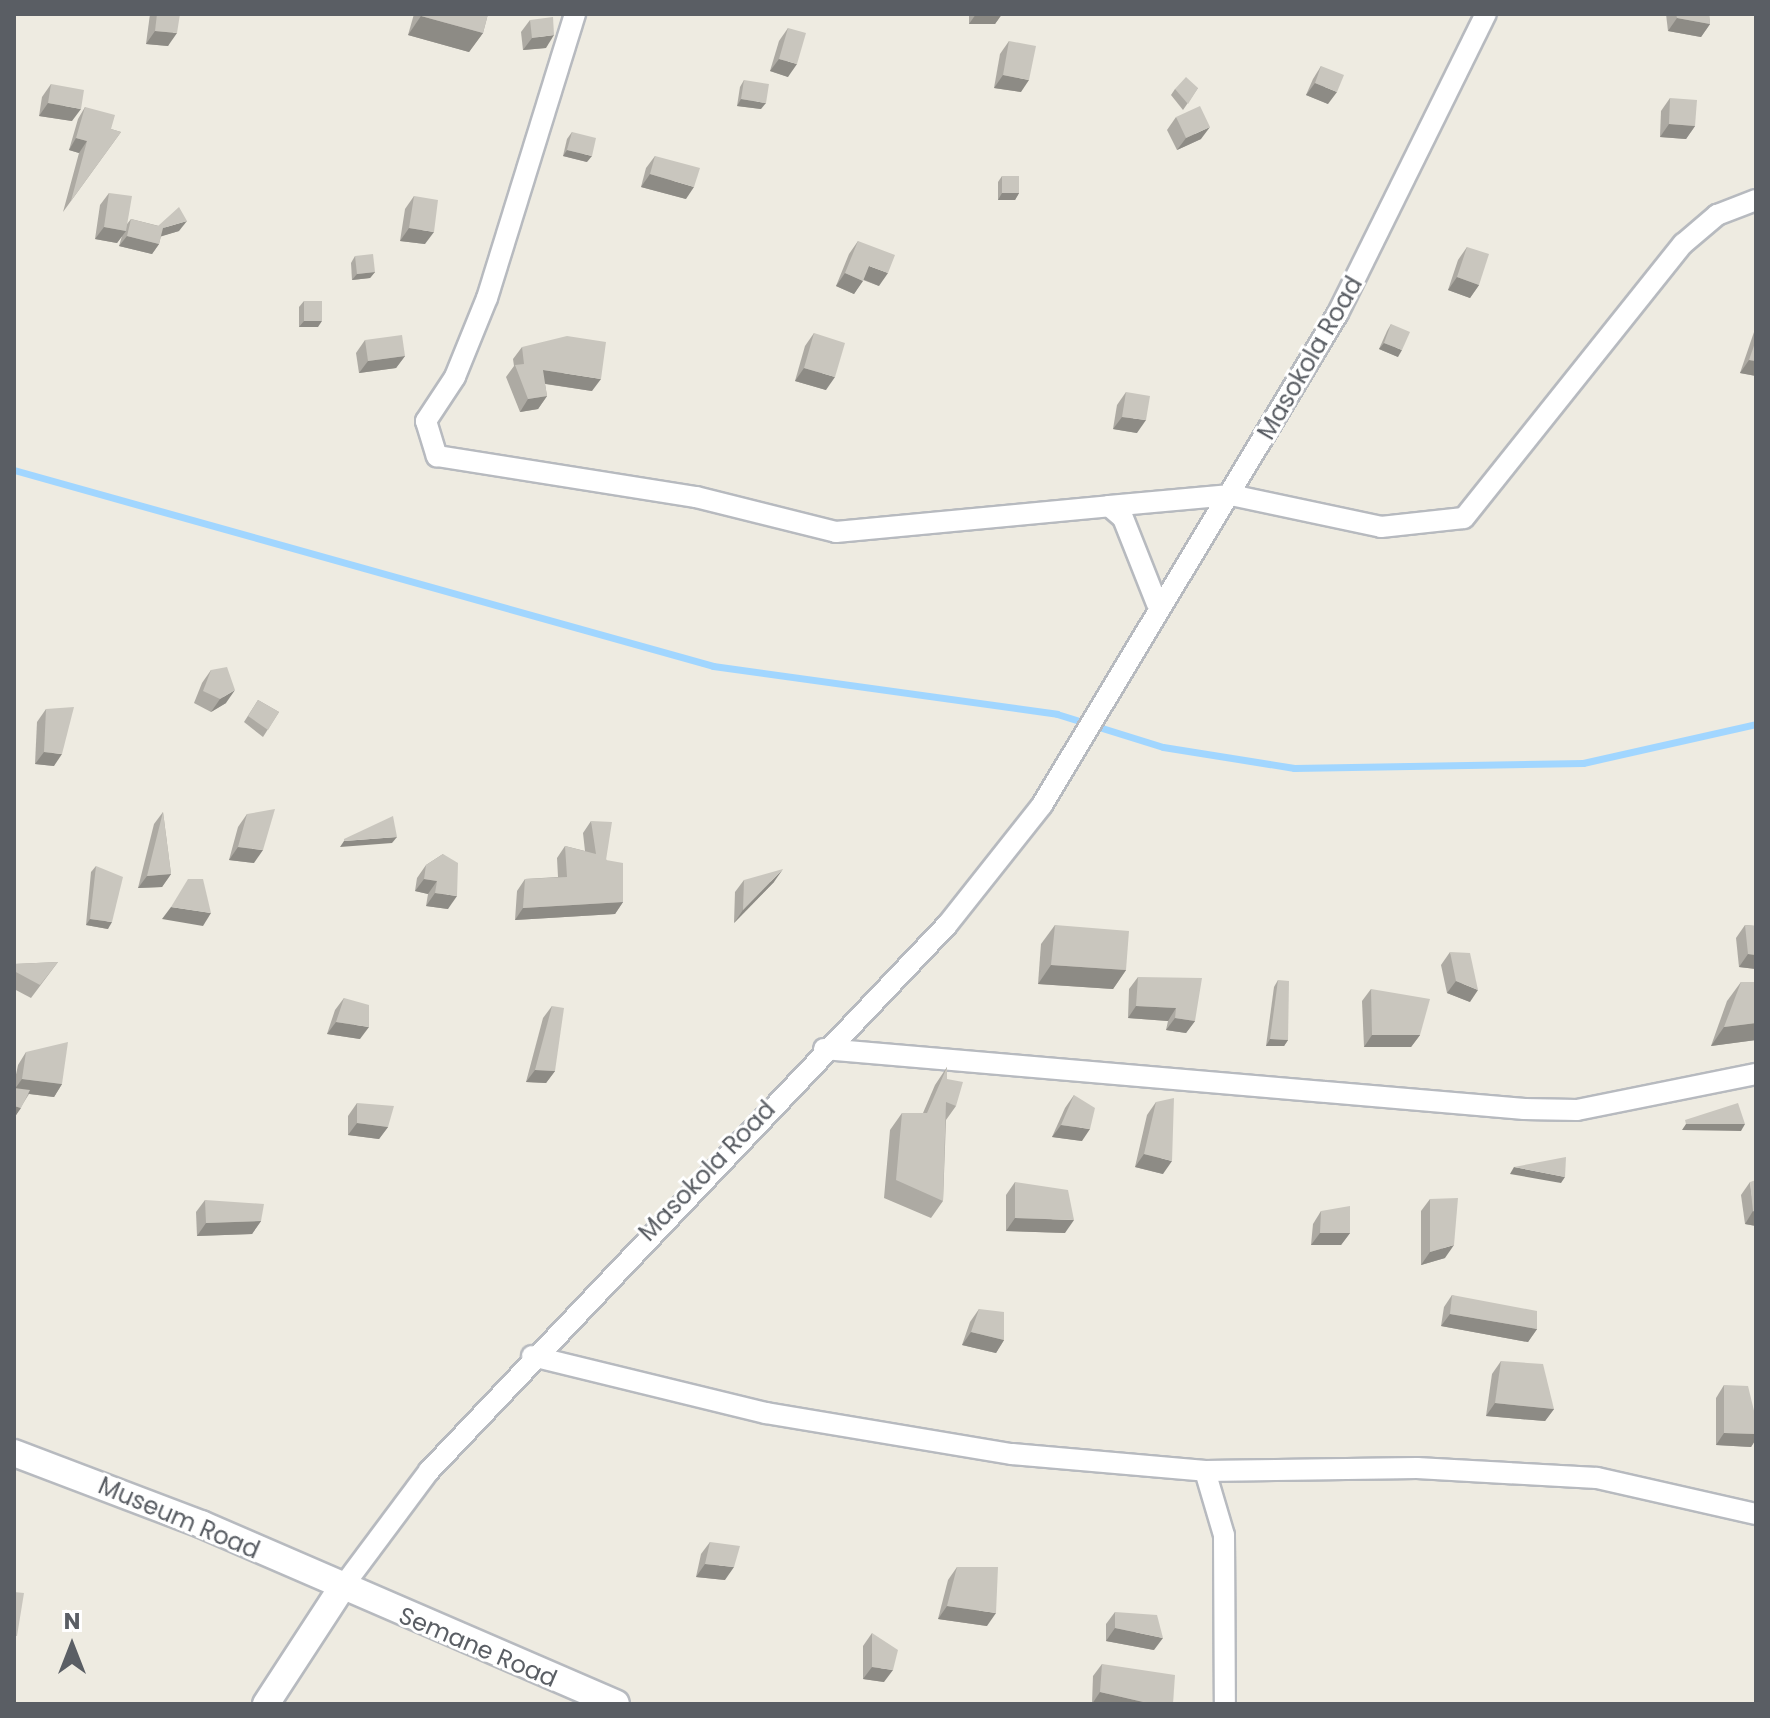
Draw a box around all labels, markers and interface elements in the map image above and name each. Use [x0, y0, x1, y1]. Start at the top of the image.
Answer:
street label: Masokola Road [1252, 271, 1368, 445]
street label: Masokola Road [633, 1095, 781, 1247]
street label: Museum Road [94, 1471, 264, 1565]
street label: Semane Road [395, 1601, 561, 1693]
north arrow [32, 1606, 112, 1686]
text: N [64, 1606, 80, 1637]

